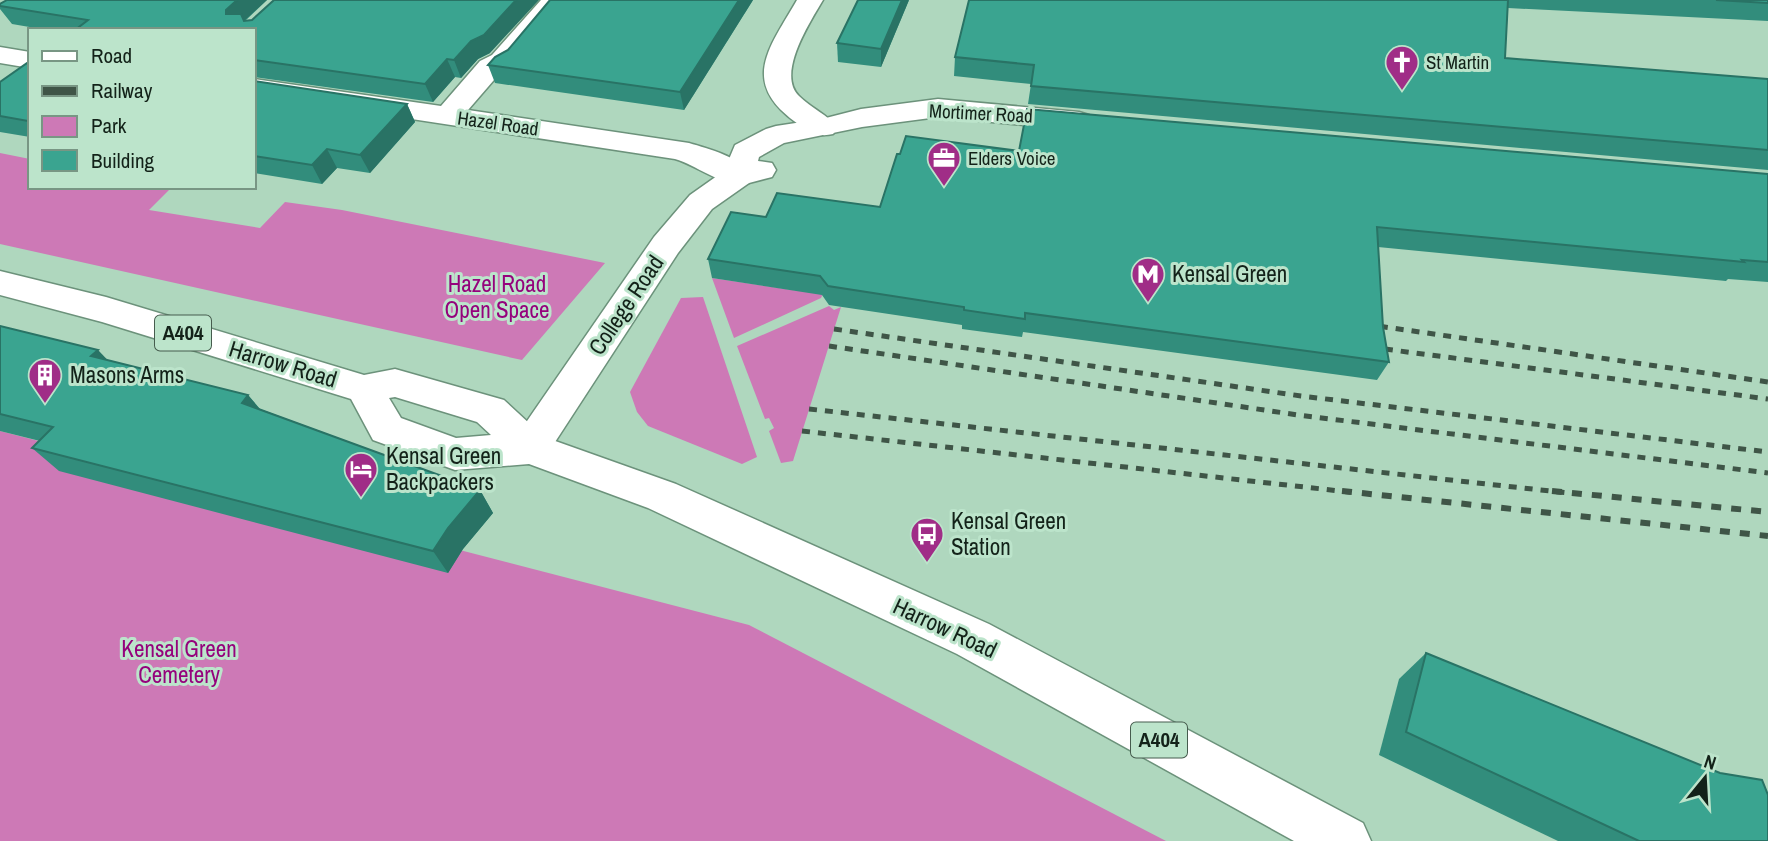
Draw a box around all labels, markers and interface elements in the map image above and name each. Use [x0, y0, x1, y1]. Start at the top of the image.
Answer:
legend [28, 28, 256, 189]
text: Road [91, 41, 132, 70]
church icon: St Martin [1383, 43, 1421, 92]
place label: St Martin [1426, 49, 1489, 75]
text: Railway [91, 76, 153, 105]
street label: Mortimer Road [928, 97, 1034, 129]
street label: Hazel Road [456, 104, 540, 142]
text: Park [91, 111, 127, 140]
office icon: Elders Voice [925, 139, 963, 188]
place label: Elders Voice [968, 145, 1055, 171]
text: Building [91, 146, 155, 175]
street label: College Road [581, 249, 670, 361]
metro station icon: Kensal Green [1129, 255, 1167, 304]
place label: Kensal Green [1172, 258, 1287, 289]
park label: Hazel Road Open Space [445, 268, 549, 325]
road number: A404 [155, 316, 211, 350]
street label: Harrow Road [225, 332, 341, 395]
building icon: Masons Arms [26, 356, 64, 405]
place label: Masons Arms [70, 359, 184, 390]
place label: Kensal Green Backpackers [386, 440, 501, 497]
hotel icon: Kensal Green Backpackers [342, 450, 380, 499]
place label: Kensal Green Station [951, 505, 1066, 562]
bus stop icon: Kensal Green Station [908, 515, 946, 564]
street label: Harrow Road [888, 590, 1002, 665]
park label: Kensal Green Cemetery [121, 633, 237, 690]
road number: A404 [1131, 722, 1187, 758]
north arrow [1670, 743, 1740, 813]
text: N [1701, 748, 1720, 776]

